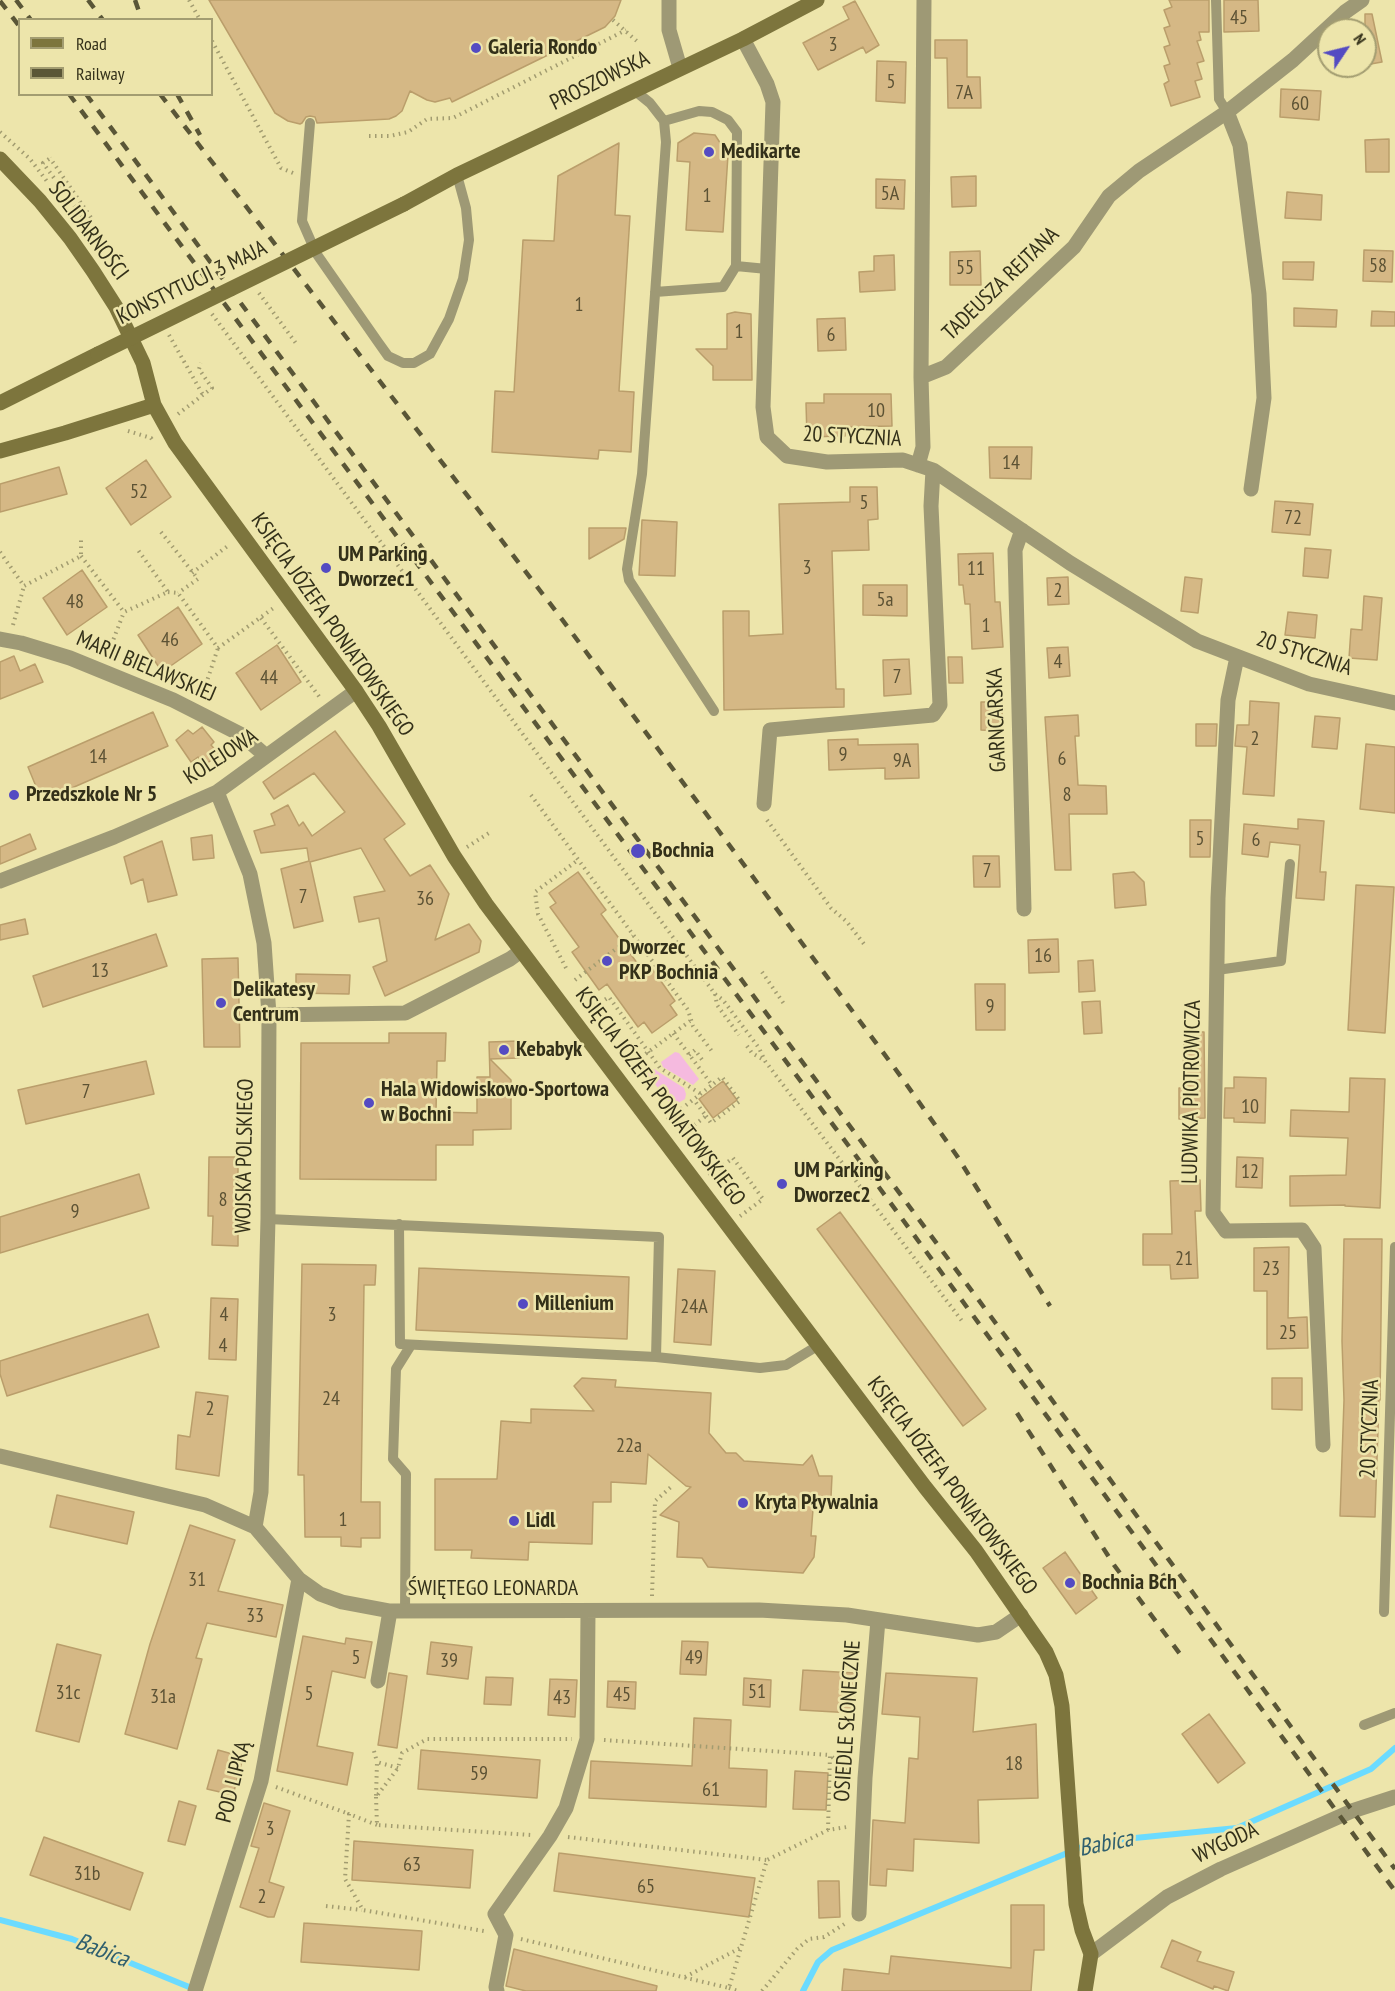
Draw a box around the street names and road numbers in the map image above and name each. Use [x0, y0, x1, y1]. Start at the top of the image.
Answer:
street label: PROSZOWSKA [546, 46, 654, 116]
street label: SOLIDARNOŚCI [42, 177, 134, 285]
street label: TADEUSZA REJTANA [937, 222, 1065, 346]
street label: KONSTYTUCJI 3 MAJA [113, 235, 271, 331]
street label: 20 STYCZNIA [802, 421, 902, 453]
street label: KSIĘCIA JÓZEFA PONIATOWSKIEGO [245, 508, 419, 742]
street label: MARII BIELAWSKIEJ [72, 626, 220, 708]
street label: 20 STYCZNIA [1253, 626, 1355, 682]
street label: GARNCARSKA [982, 667, 1012, 773]
street label: KOLEJOWA [179, 723, 263, 791]
street label: KSIĘCIA JÓZEFA PONIATOWSKIEGO [569, 983, 751, 1211]
street label: LUDWIKA PIOTROWICZA [1177, 1000, 1207, 1184]
street label: WOJSKA POLSKIEGO [230, 1078, 260, 1234]
street label: KSIĘCIA JÓZEFA PONIATOWSKIEGO [861, 1372, 1043, 1600]
street label: 20 STYCZNIA [1355, 1379, 1385, 1479]
street label: ŚWIĘTEGO LEONARDA [408, 1576, 578, 1602]
street label: OSIEDLE SŁONECZNE [829, 1639, 867, 1803]
street label: POD LIPKĄ [211, 1739, 257, 1825]
street label: WYGODA [1190, 1817, 1262, 1869]

